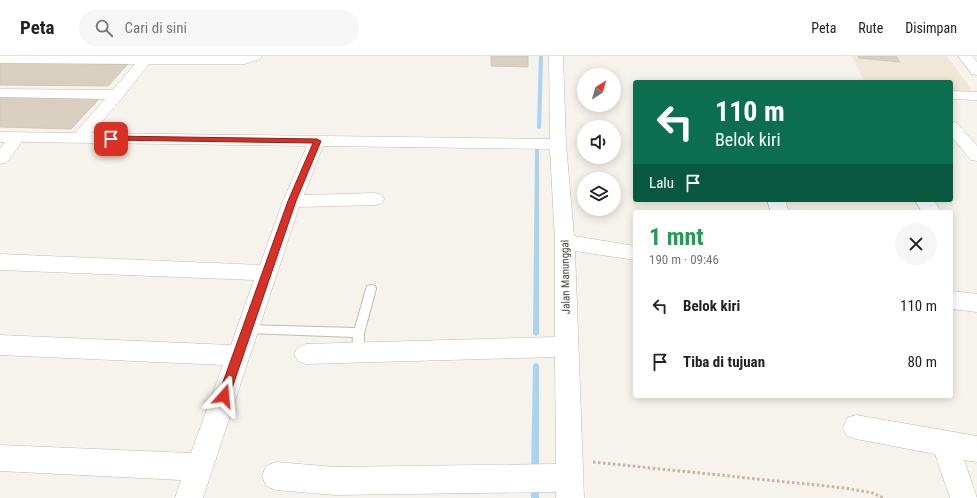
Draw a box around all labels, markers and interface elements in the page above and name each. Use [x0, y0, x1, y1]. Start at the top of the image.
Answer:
search box [79, 10, 359, 46]
text: Peta [20, 16, 55, 39]
icon: search [93, 17, 115, 39]
text: Cari di sini [125, 19, 187, 37]
text: Peta [811, 20, 836, 36]
text: Rute [858, 20, 883, 36]
text: Disimpan [905, 20, 957, 36]
north arrow [577, 68, 621, 112]
map controls [577, 68, 621, 216]
text: 110 m [715, 95, 785, 128]
icon: left [649, 96, 701, 148]
button: sound [577, 120, 621, 164]
pin [94, 122, 128, 156]
icon: arrive [100, 128, 122, 150]
text: Belok kiri [715, 129, 781, 150]
button: layers [577, 172, 621, 216]
icon: arrive [682, 172, 704, 194]
text: Lalu [649, 174, 674, 192]
text: 1 mnt [649, 223, 704, 251]
button: close [895, 223, 937, 265]
street label: Jalan Manunggal [558, 240, 573, 314]
text: 190 m · 09:46 [649, 252, 719, 267]
icon: left [649, 295, 671, 317]
text: Belok kiri [683, 297, 740, 315]
text: 110 m [900, 297, 937, 315]
icon: arrive [649, 351, 671, 373]
text: Tiba di tujuan [683, 353, 765, 371]
text: 80 m [907, 353, 937, 371]
position arrow [203, 375, 245, 417]

